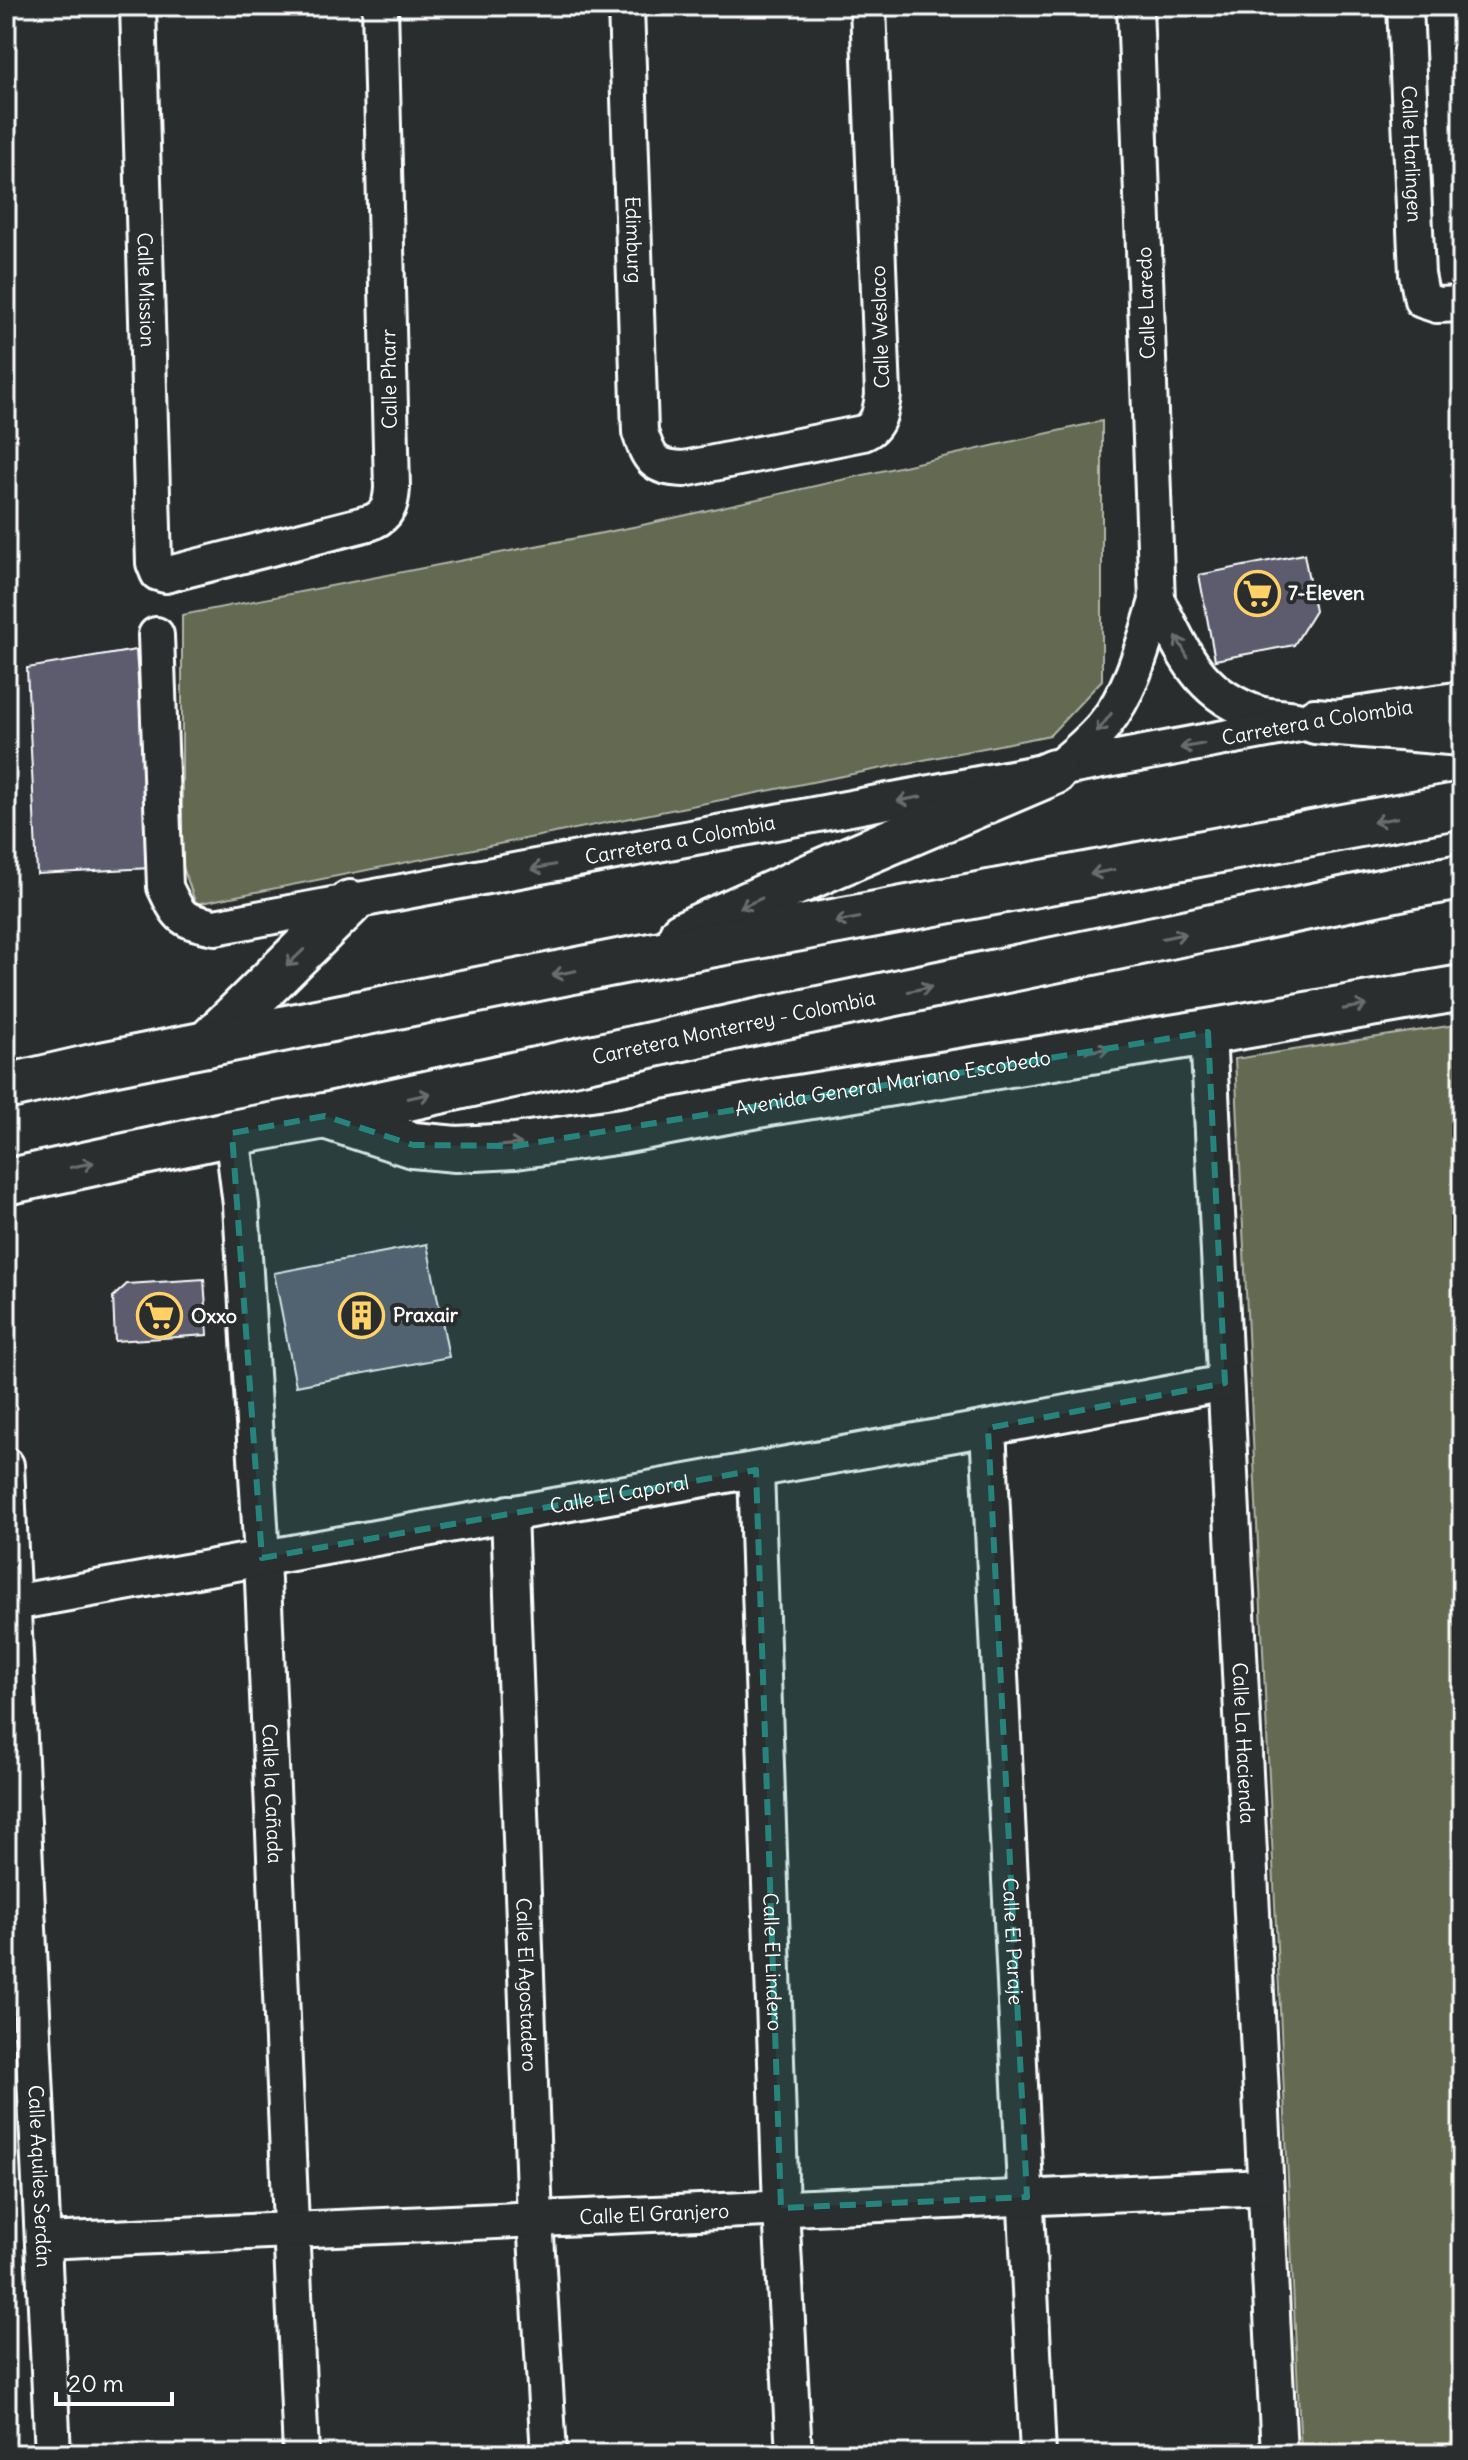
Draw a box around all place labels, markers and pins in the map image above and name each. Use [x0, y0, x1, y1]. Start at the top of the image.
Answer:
supermarket icon: 7-Eleven [1233, 569, 1281, 617]
place label: 7-Eleven [1288, 580, 1365, 605]
building icon: Praxair [338, 1291, 386, 1339]
supermarket icon: Oxxo [136, 1292, 184, 1340]
place label: Praxair [393, 1302, 459, 1327]
place label: Oxxo [191, 1303, 237, 1328]

